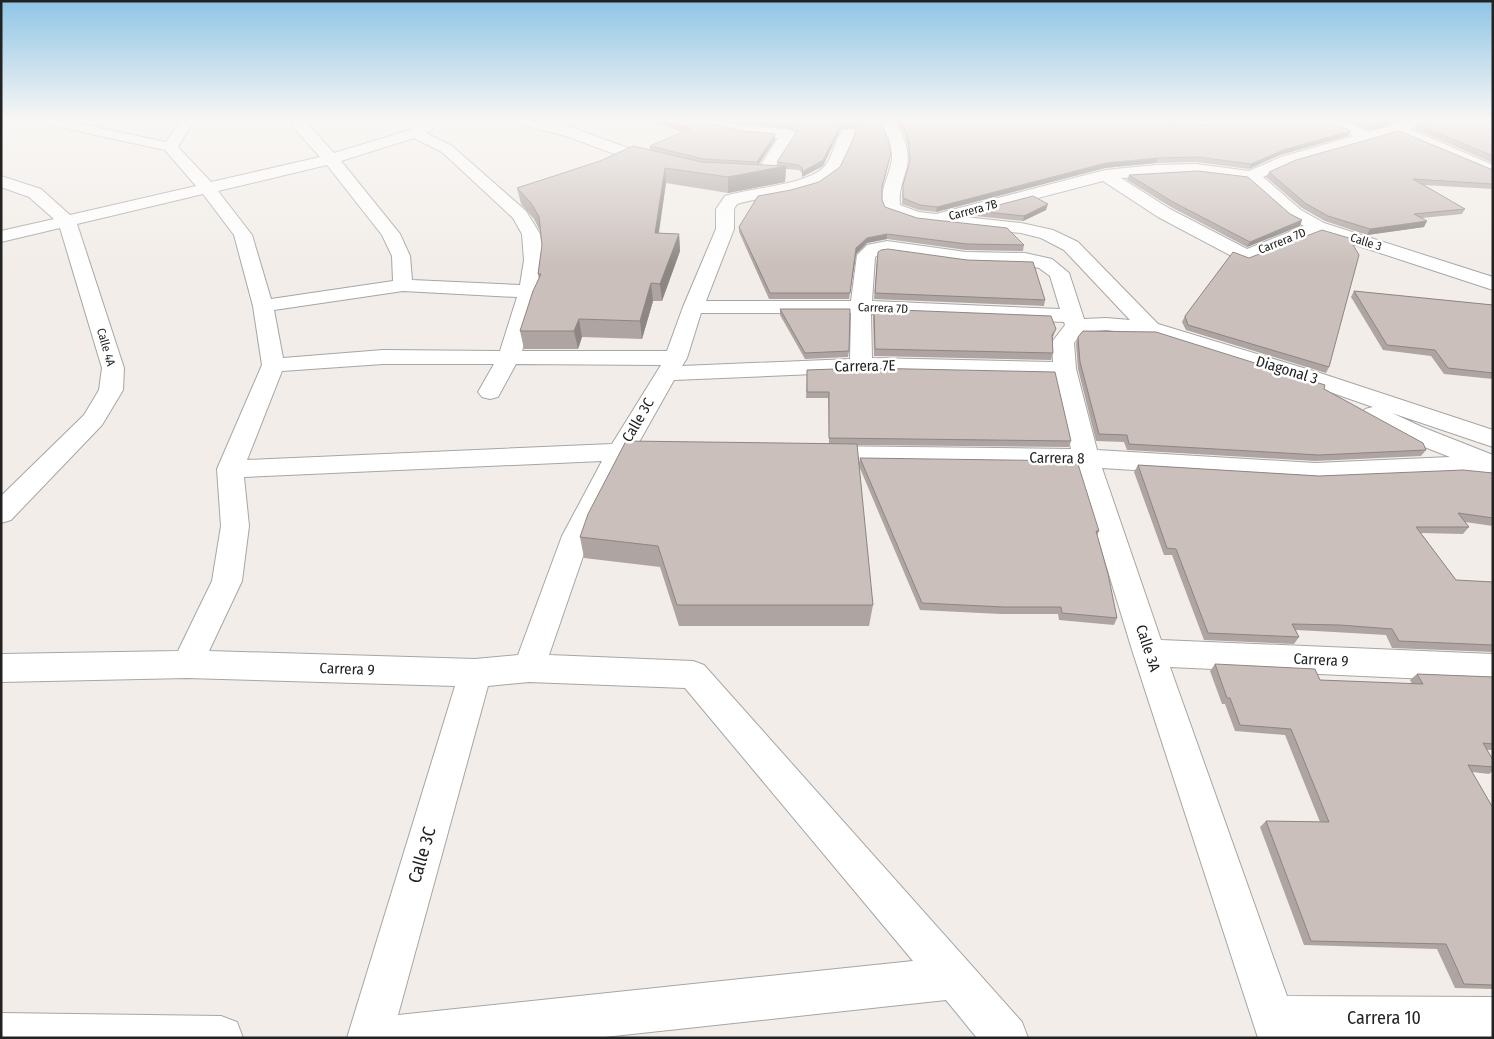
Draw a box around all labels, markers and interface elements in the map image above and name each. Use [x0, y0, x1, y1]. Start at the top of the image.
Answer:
street label: Carrera 7B [947, 197, 999, 223]
street label: Carrera 7D [1256, 225, 1308, 257]
street label: Calle 3 [1349, 230, 1383, 254]
street label: Carrera 7D [858, 300, 908, 316]
street label: Calle 4A [94, 326, 118, 368]
street label: Diagonal 3 [1254, 352, 1320, 388]
street label: Carrera 7E [834, 356, 896, 376]
street label: Calle 3C [618, 394, 658, 445]
street label: Carrera 8 [1029, 449, 1085, 467]
street label: Calle 3A [1132, 622, 1164, 674]
street label: Carrera 9 [1293, 650, 1349, 670]
street label: Carrera 9 [319, 659, 375, 679]
street label: Calle 3C [404, 824, 440, 886]
street label: Carrera 10 [1347, 1007, 1421, 1029]

